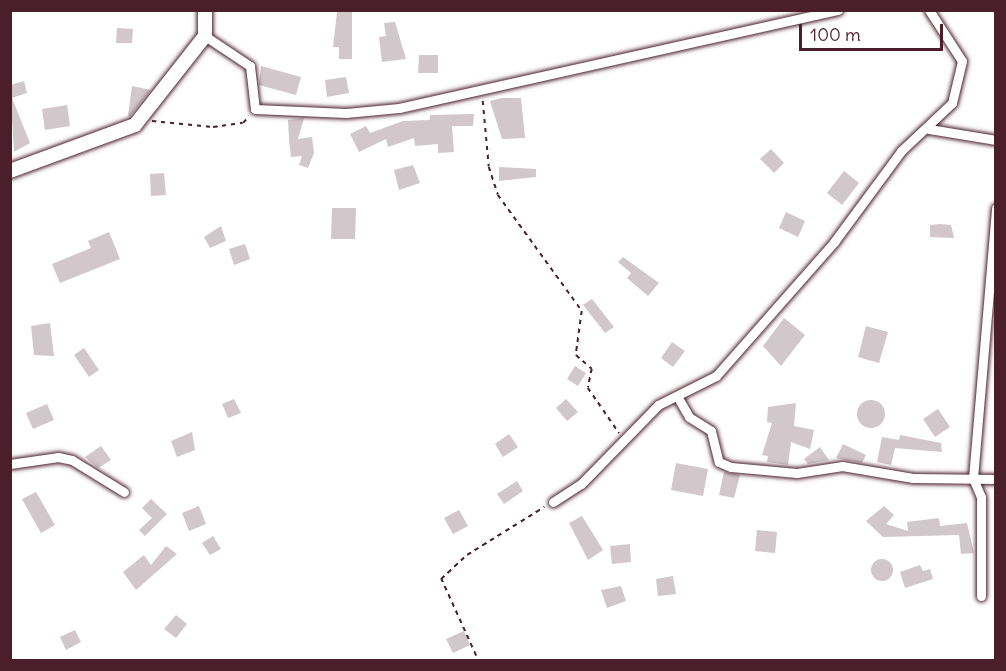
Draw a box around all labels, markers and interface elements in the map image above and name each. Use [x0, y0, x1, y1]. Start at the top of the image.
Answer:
scale bar [802, 12, 946, 50]
text: 100 m [810, 23, 861, 46]

